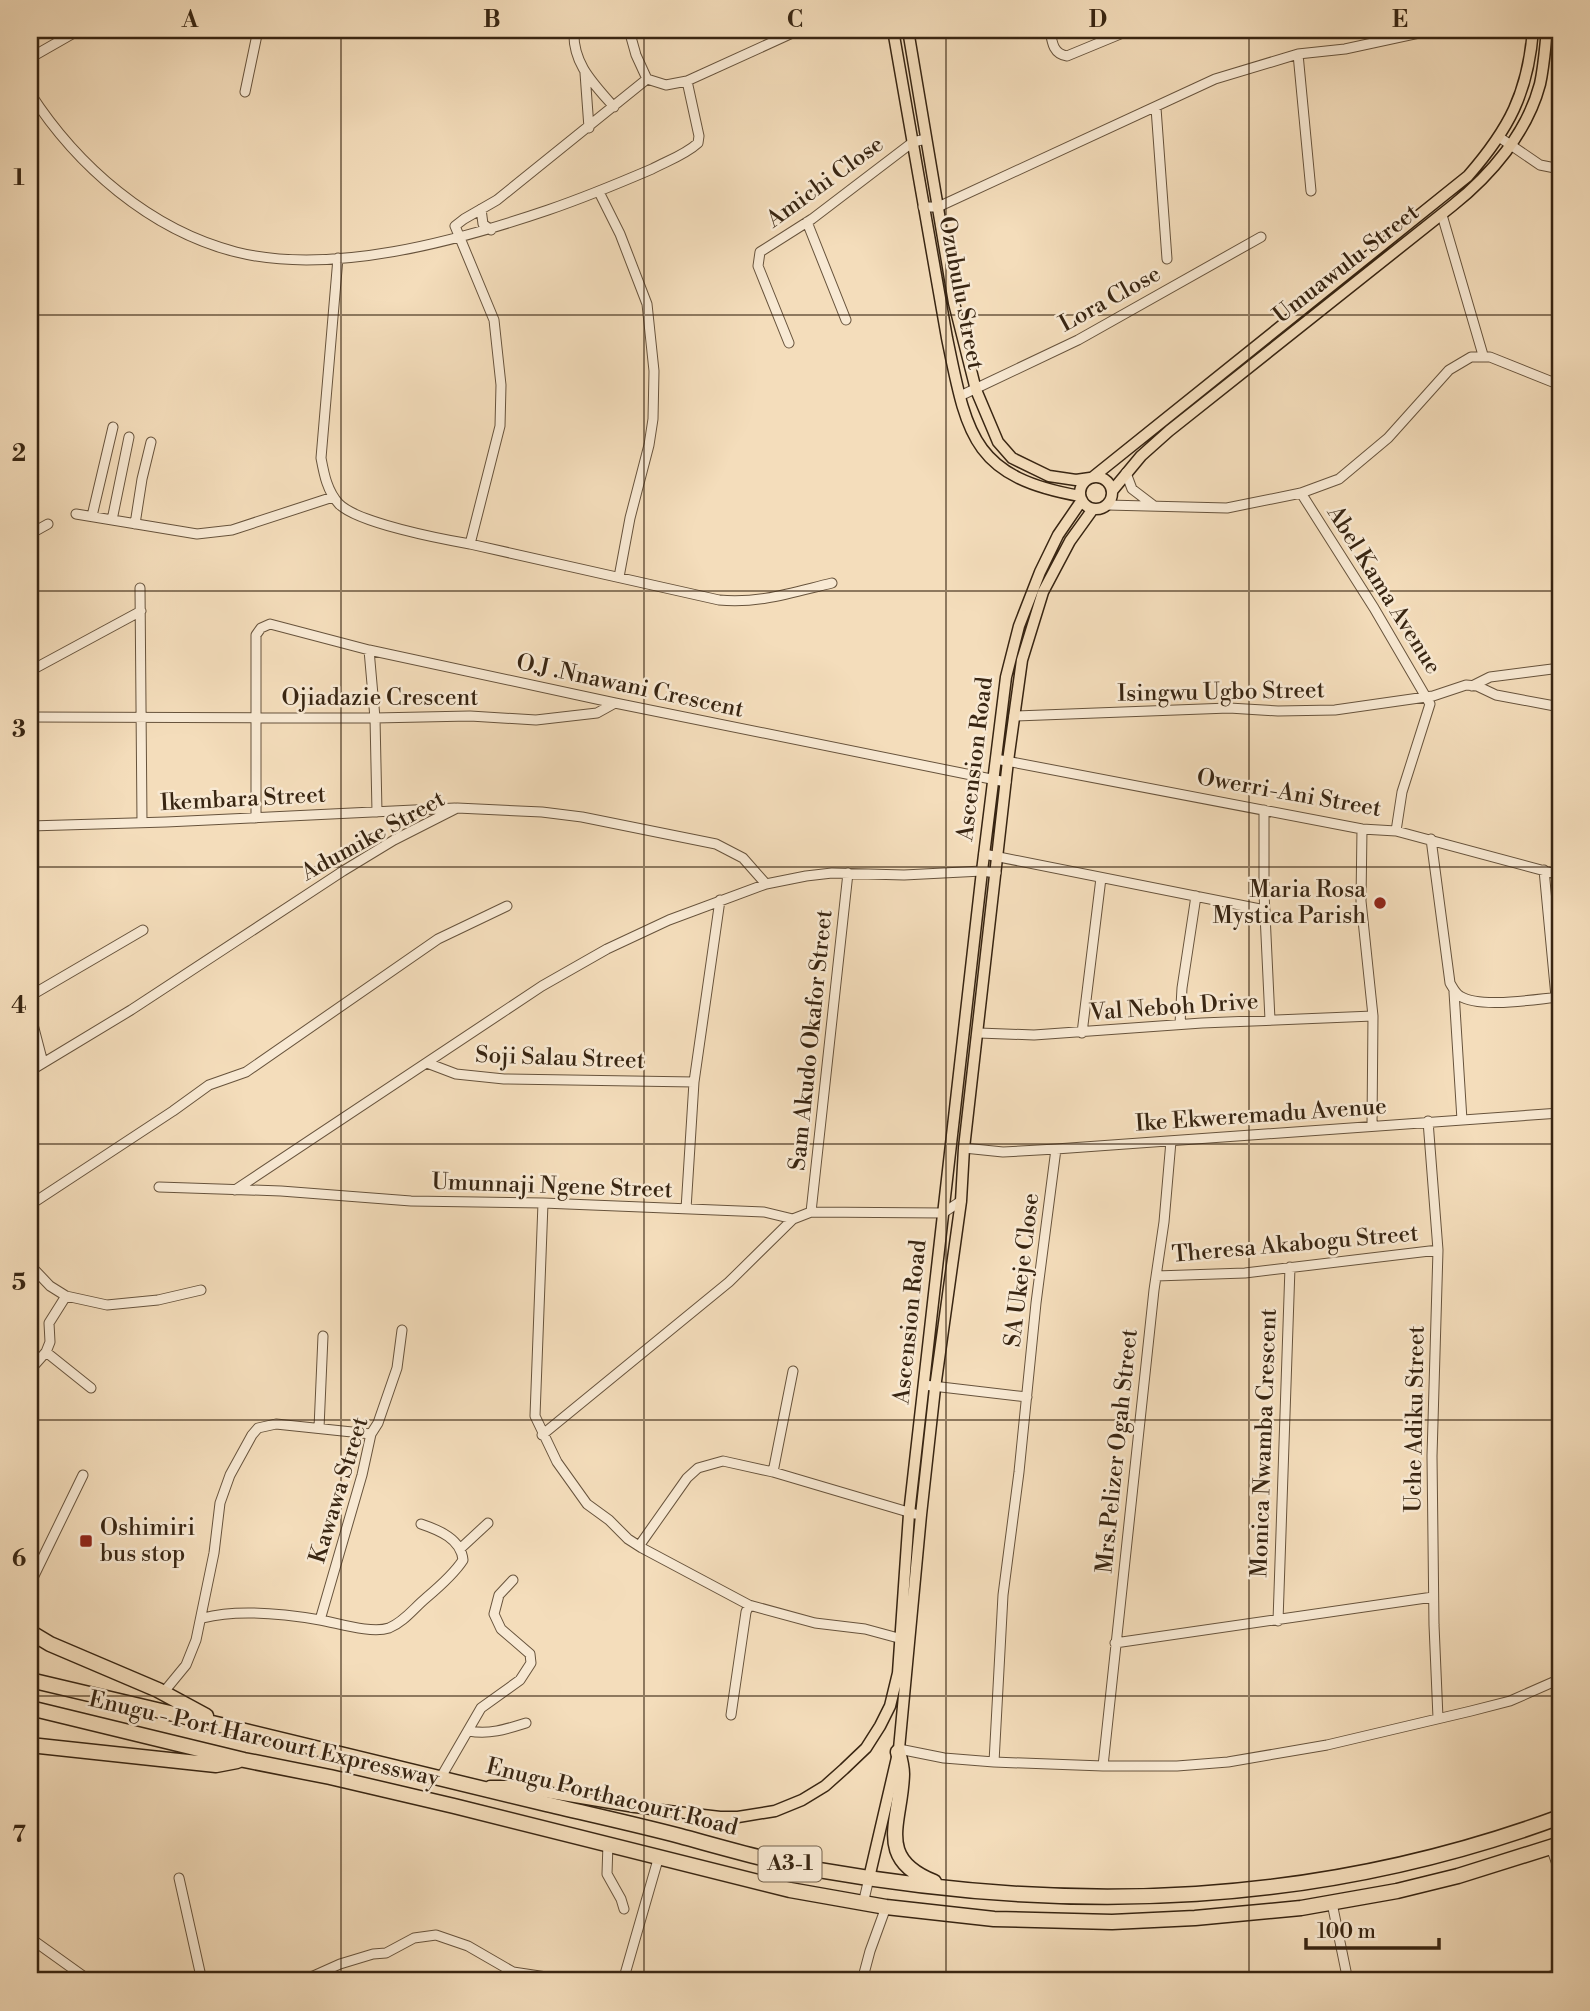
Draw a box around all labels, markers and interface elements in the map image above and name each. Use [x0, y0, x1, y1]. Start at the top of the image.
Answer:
text: A [181, 6, 199, 34]
text: B [483, 6, 501, 34]
text: C [787, 6, 803, 34]
text: D [1089, 6, 1107, 34]
text: E [1392, 6, 1408, 34]
street label: Amichi Close [760, 130, 889, 235]
text: 1 [13, 164, 25, 192]
street label: Umuawulu Street [1268, 198, 1424, 330]
street label: Ozubulu Street [932, 214, 990, 372]
street label: Lora Close [1054, 260, 1166, 338]
text: 2 [12, 440, 26, 468]
street label: Abel Kama Avenue [1320, 500, 1447, 679]
street label: O.J .Nnawani Crescent [514, 648, 746, 724]
street label: Ascension Road [951, 675, 999, 844]
street label: Isingwu Ugbo Street [1117, 676, 1325, 708]
street label: Ojiadazie Crescent [282, 684, 478, 712]
text: 3 [12, 716, 26, 744]
street label: Owerri-Ani Street [1195, 763, 1383, 823]
street label: Ikembara Street [160, 781, 326, 817]
street label: Adumike Street [295, 785, 450, 888]
place label: Maria Rosa Mystica Parish [1213, 876, 1366, 930]
marker: Maria Rosa Mystica Parish [1372, 895, 1388, 911]
street label: Sam Akudo Okafor Street [783, 908, 839, 1172]
street label: Val Neboh Drive [1088, 987, 1259, 1027]
text: 4 [11, 992, 27, 1020]
street label: Soji Salau Street [475, 1041, 645, 1075]
street label: Ike Ekweremadu Avenue [1134, 1092, 1388, 1138]
street label: Umunnaji Ngene Street [431, 1168, 673, 1204]
street label: SA Ukeje Close [999, 1191, 1045, 1349]
street label: Theresa Akabogu Street [1171, 1219, 1419, 1269]
street label: Ascension Road [887, 1238, 933, 1407]
text: 5 [12, 1269, 26, 1297]
street label: Monica Nwamba Crescent [1245, 1308, 1283, 1578]
street label: Uche Adiku Street [1399, 1325, 1431, 1513]
street label: Mrs.Pelizer Ogah Street [1090, 1327, 1144, 1575]
street label: Kawawa Street [303, 1413, 375, 1567]
place label: Oshimiri bus stop [100, 1514, 195, 1568]
marker: Oshimiri bus stop [78, 1533, 94, 1549]
text: 6 [12, 1545, 26, 1573]
street label: Enugu - Port Harcourt Expressway [86, 1685, 443, 1793]
street label: Enugu Porthacourt Road [483, 1752, 741, 1842]
text: 7 [12, 1821, 26, 1849]
road number: A3-1 [758, 1846, 822, 1882]
scale bar [1306, 1906, 1440, 1950]
text: 100 m [1317, 1919, 1376, 1945]

